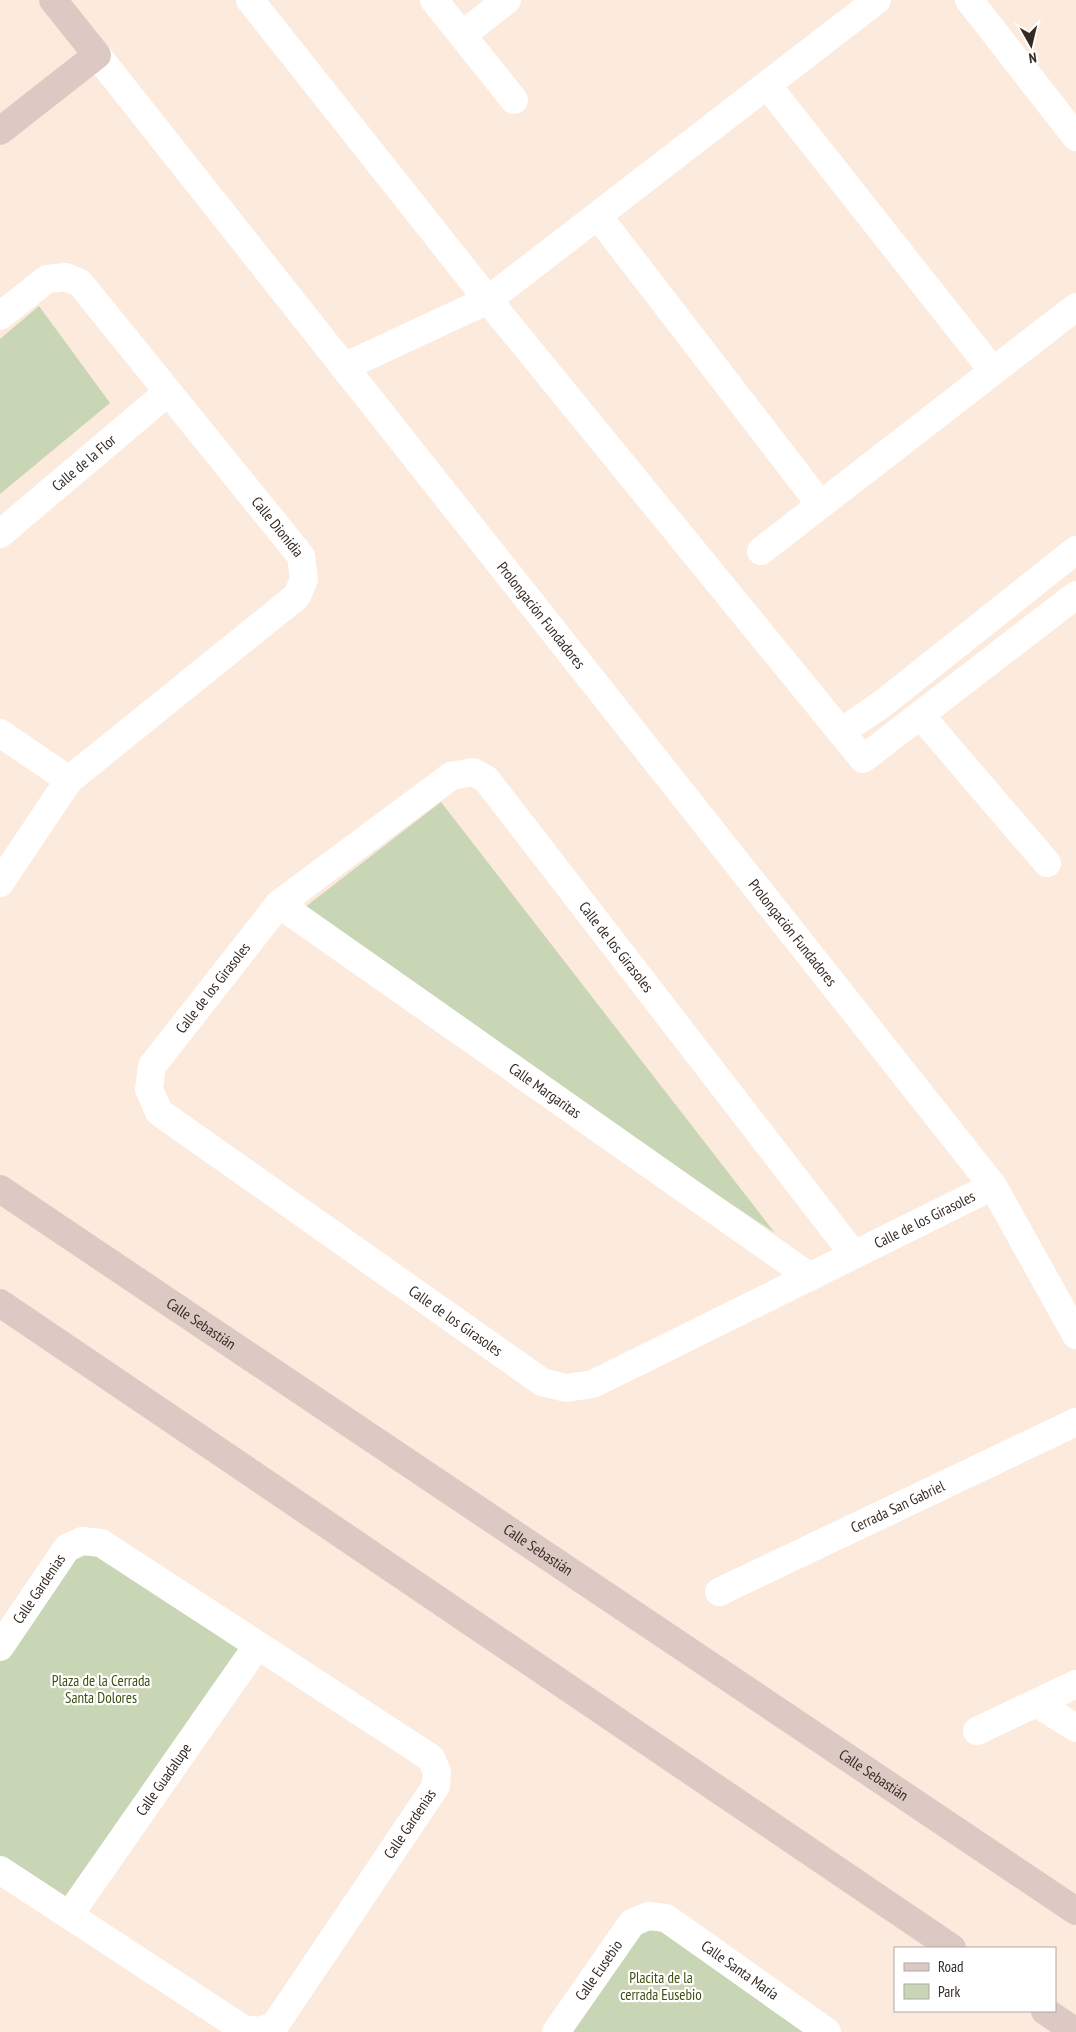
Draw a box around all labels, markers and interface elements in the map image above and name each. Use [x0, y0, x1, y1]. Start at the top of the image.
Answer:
north arrow [1006, 20, 1056, 70]
text: N [1028, 48, 1038, 67]
street label: Calle de la Flor [48, 430, 120, 495]
street label: Calle Dionidia [248, 493, 308, 561]
street label: Prolongación Fundadores [493, 558, 590, 672]
street label: Prolongación Fundadores [745, 875, 841, 990]
street label: Calle de los Girasoles [575, 897, 658, 996]
street label: Calle de los Girasoles [171, 938, 254, 1037]
street label: Calle Margaritas [505, 1059, 585, 1122]
street label: Calle de los Girasoles [871, 1186, 978, 1252]
street label: Calle de los Girasoles [405, 1281, 506, 1360]
street label: Calle Sebastián [163, 1293, 239, 1353]
street label: Cerrada San Gabriel [847, 1476, 948, 1537]
street label: Calle Sebastián [500, 1520, 577, 1580]
street label: Calle Gardenias [8, 1550, 69, 1627]
park label: Plaza de la Cerrada Santa Dolores [52, 1671, 150, 1707]
street label: Calle Guadalupe [132, 1739, 195, 1819]
street label: Calle Sebastián [836, 1745, 912, 1805]
street label: Calle Gardenias [379, 1785, 440, 1862]
street label: Calle Eusebio [571, 1936, 626, 2004]
street label: Calle Santa María [698, 1936, 783, 2004]
legend [894, 1947, 1056, 2012]
text: Road [938, 1957, 964, 1976]
park label: Placita de la cerrada Eusebio [620, 1968, 702, 2004]
text: Park [938, 1982, 960, 2001]

